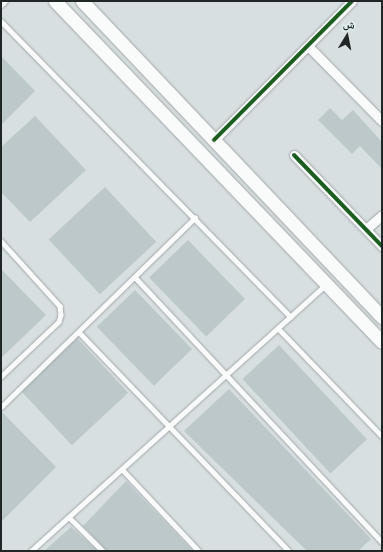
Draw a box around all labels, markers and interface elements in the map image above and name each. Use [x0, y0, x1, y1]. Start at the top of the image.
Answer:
north arrow [327, 16, 367, 56]
text: ش [342, 16, 356, 32]

